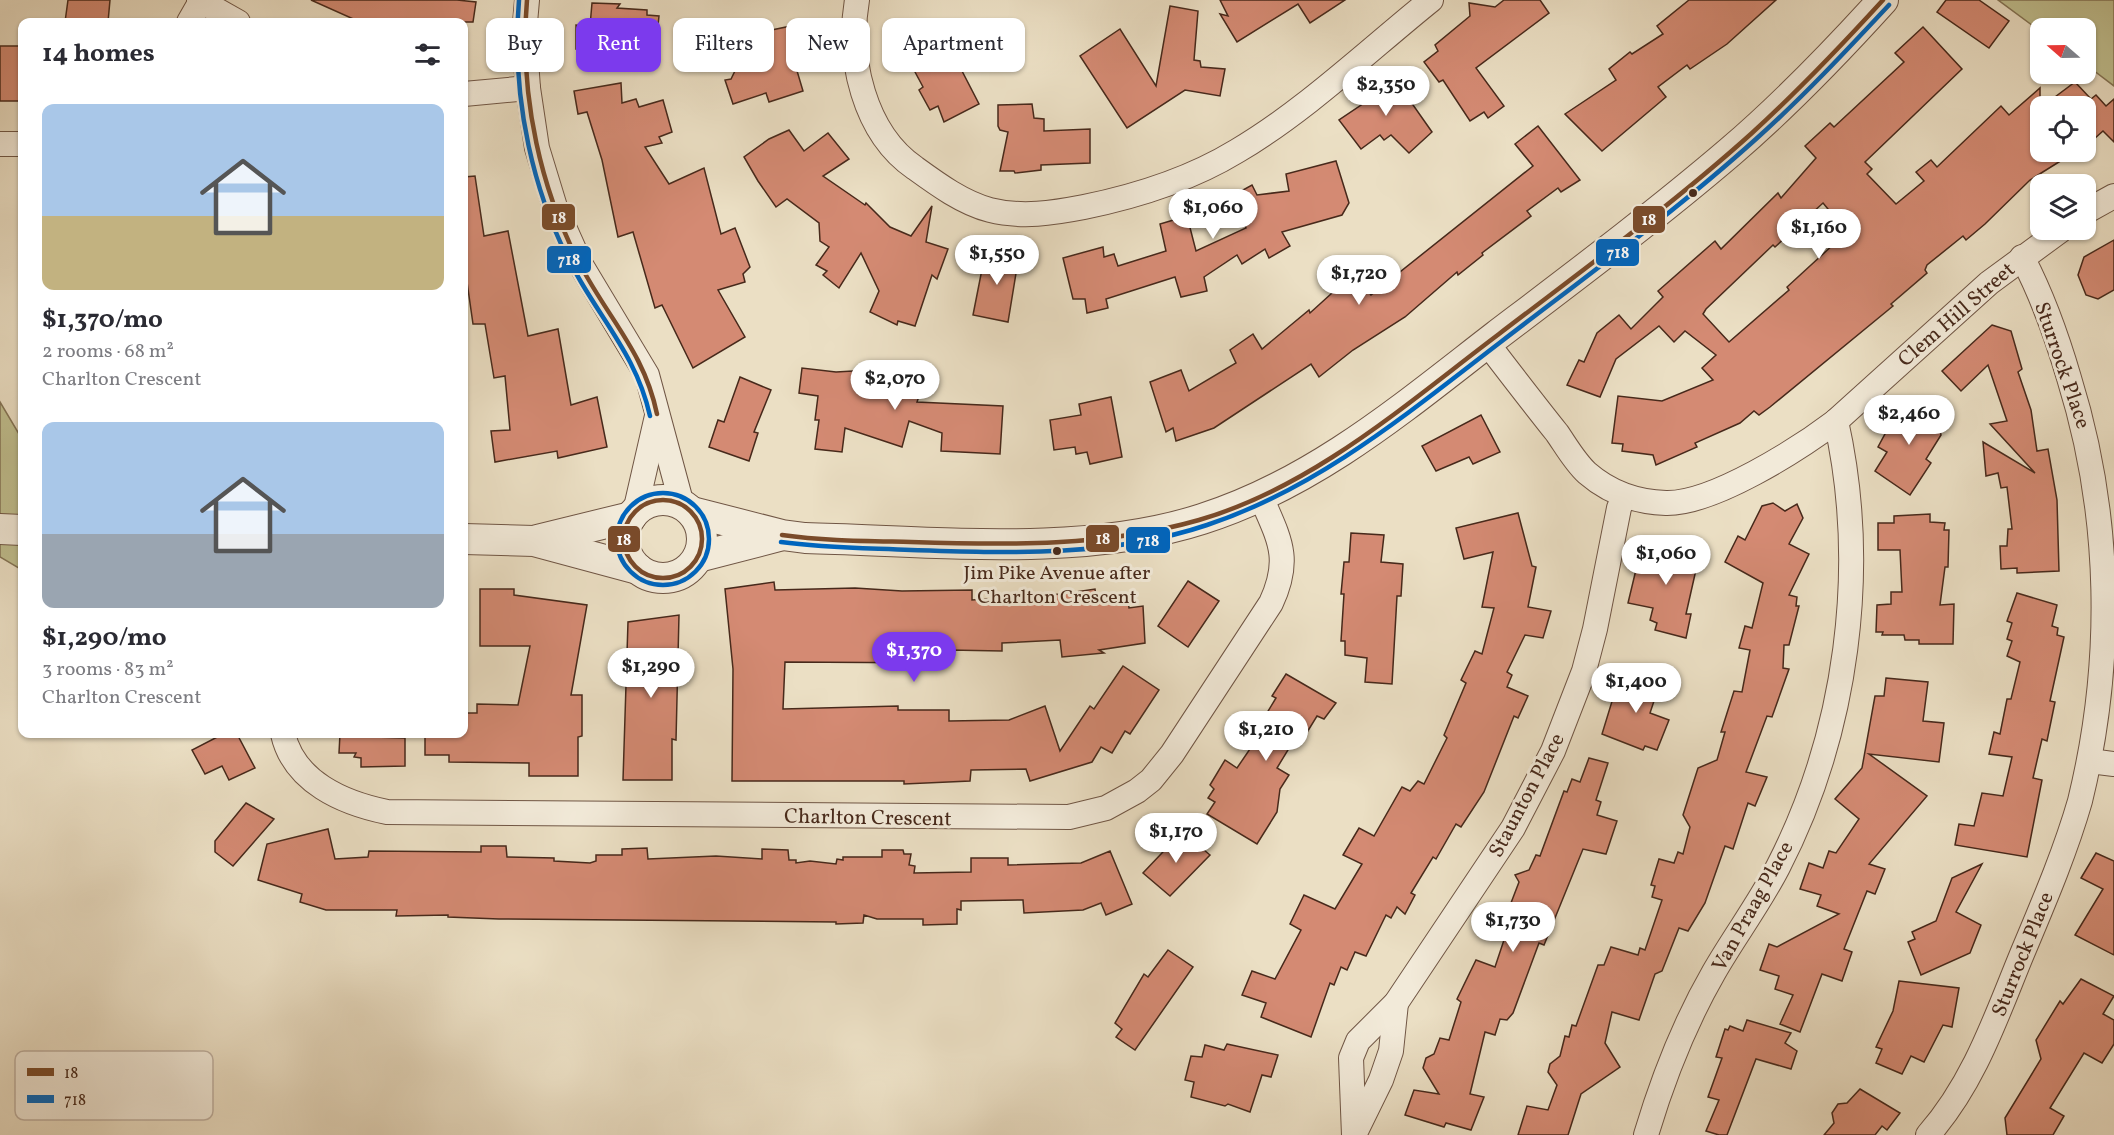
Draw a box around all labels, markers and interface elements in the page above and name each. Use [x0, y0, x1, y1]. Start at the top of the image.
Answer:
chip: Buy [486, 18, 564, 72]
chip: Rent [576, 18, 661, 72]
chip: Filters [673, 18, 774, 72]
chip: New [786, 18, 870, 72]
chip: Apartment [882, 18, 1025, 72]
north arrow [2030, 18, 2096, 84]
map controls [2030, 18, 2096, 240]
text: 14 homes [42, 36, 155, 72]
icon: filters [411, 38, 444, 71]
pin: $2,350 [1337, 66, 1435, 117]
text: $2,350 [1357, 71, 1415, 99]
button: locate [2030, 96, 2096, 162]
icon: home [189, 143, 297, 251]
button: layers [2030, 174, 2096, 240]
unlabelled marker [1687, 187, 1699, 199]
pin: $1,060 [1164, 189, 1262, 240]
text: $1,060 [1183, 194, 1243, 222]
line badge: 18 [541, 203, 576, 231]
line badge: 18 [1632, 205, 1666, 234]
text: 18 [551, 208, 567, 230]
pin: $1,160 [1770, 209, 1868, 260]
text: 18 [1641, 210, 1657, 232]
text: $1,160 [1791, 214, 1847, 242]
pin: $1,550 [948, 235, 1046, 286]
line badge: 718 [1595, 238, 1640, 267]
text: $1,550 [969, 240, 1025, 268]
text: 718 [1607, 243, 1629, 265]
line badge: 718 [546, 245, 592, 274]
text: 718 [558, 250, 580, 272]
pin: $1,720 [1310, 255, 1408, 306]
street label: Clem Hill Street [1892, 256, 2022, 374]
text: $1,720 [1331, 260, 1387, 288]
street label: Sturrock Place [2026, 298, 2097, 433]
text: $1,370/mo [42, 302, 163, 338]
text: 2 rooms · 68 m² [42, 338, 174, 366]
pin: $2,070 [846, 360, 944, 411]
text: $2,070 [865, 365, 925, 393]
text: Charlton Crescent [42, 366, 202, 394]
pin: $2,460 [1860, 395, 1958, 446]
text: $2,460 [1878, 400, 1940, 428]
icon: home [189, 461, 297, 569]
line badge: 18 [1085, 524, 1120, 553]
line badge: 18 [607, 525, 641, 553]
line badge: 718 [1125, 526, 1171, 554]
text: 18 [1095, 529, 1111, 551]
text: 18 [616, 530, 632, 552]
text: 718 [1137, 531, 1159, 553]
pin: $1,060 [1617, 535, 1715, 586]
text: $1,060 [1636, 540, 1696, 568]
marker: Jim Pike Avenue after Charlton Crescent [1051, 545, 1063, 557]
place label: Jim Pike Avenue after Charlton Crescent [964, 560, 1150, 612]
text: $1,290/mo [42, 620, 167, 656]
pin: $1,370 [865, 632, 963, 683]
text: $1,370 [886, 637, 942, 665]
pin: $1,290 [602, 648, 700, 699]
text: $1,290 [622, 653, 680, 681]
text: 3 rooms · 83 m² [42, 656, 174, 684]
pin: $1,400 [1587, 663, 1685, 714]
text: $1,400 [1605, 668, 1667, 696]
text: Charlton Crescent [42, 684, 202, 712]
pin: $1,210 [1217, 711, 1315, 762]
text: $1,210 [1238, 716, 1294, 744]
street label: Staunton Place [1482, 728, 1572, 863]
street label: Charlton Crescent [784, 803, 952, 834]
pin: $1,170 [1127, 813, 1225, 864]
text: $1,170 [1149, 818, 1203, 846]
street label: Van Praag Place [1706, 836, 1801, 977]
street label: Sturrock Place [1985, 888, 2062, 1021]
pin: $1,730 [1464, 902, 1562, 953]
text: $1,730 [1485, 907, 1541, 935]
legend [15, 1051, 213, 1120]
text: 18 [64, 1063, 78, 1085]
text: 718 [64, 1090, 86, 1112]

